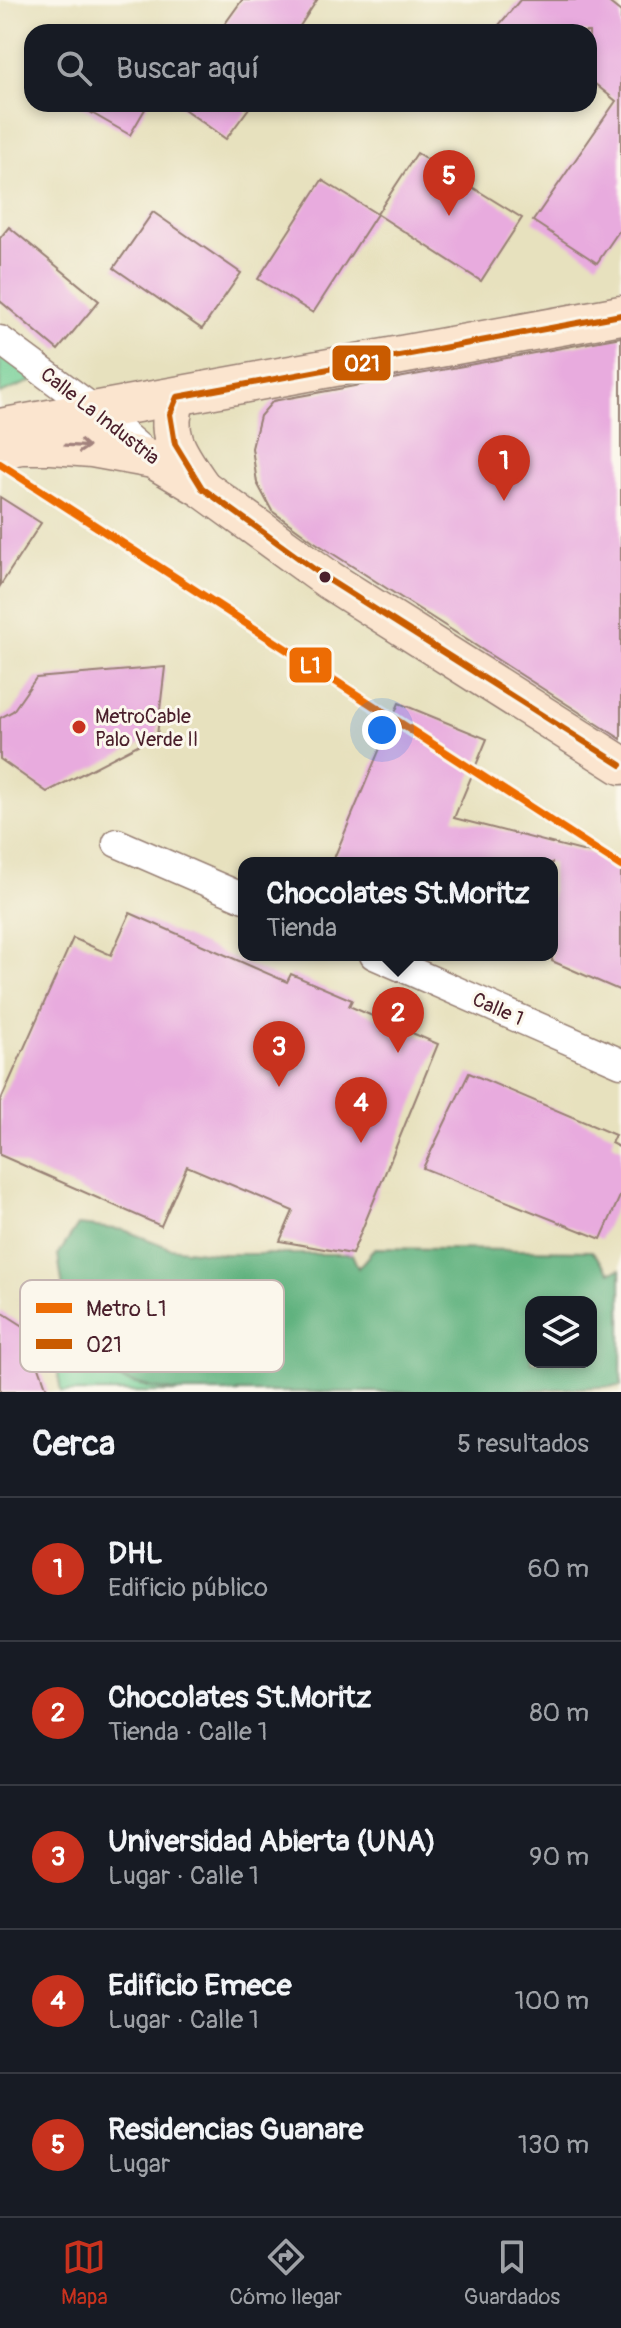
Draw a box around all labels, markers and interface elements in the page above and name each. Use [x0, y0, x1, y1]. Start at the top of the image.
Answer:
search box [24, 24, 597, 112]
icon: search [52, 46, 96, 90]
text: Buscar aquí [116, 50, 259, 87]
pin: 5 [423, 150, 475, 216]
line badge: 021 [331, 344, 392, 382]
text: 021 [344, 350, 380, 378]
street label: Calle La Industria [36, 362, 164, 470]
pin: 1 [478, 435, 530, 501]
one-way arrow [63, 439, 90, 454]
unlabelled marker [317, 569, 333, 585]
line badge: L1 [288, 646, 333, 684]
text: L1 [299, 652, 321, 680]
place label: MetroCable Palo Verde II [95, 704, 198, 752]
your location [362, 710, 402, 750]
marker: MetroCable Palo Verde II [70, 718, 88, 736]
popup [238, 857, 558, 961]
text: Chocolates St.Moritz [266, 875, 530, 912]
text: Tienda [266, 912, 337, 944]
pin: 2 [372, 987, 424, 1053]
street label: Calle 1 [469, 987, 527, 1031]
pin: 3 [253, 1021, 305, 1087]
pin: 4 [335, 1077, 387, 1143]
legend [20, 1280, 284, 1372]
text: Metro L1 [86, 1295, 167, 1323]
map controls [525, 1296, 597, 1368]
button: layers [525, 1296, 597, 1368]
text: 021 [86, 1331, 122, 1359]
text: Cerca [32, 1423, 115, 1466]
text: 5 resultados [457, 1428, 589, 1460]
text: DHL [108, 1535, 163, 1572]
text: 1 [53, 1553, 63, 1585]
text: 60 m [527, 1553, 589, 1585]
text: Edificio público [108, 1572, 268, 1604]
text: Chocolates St.Moritz [108, 1679, 371, 1716]
text: 2 [51, 1697, 65, 1729]
text: 80 m [529, 1697, 589, 1729]
text: Tienda · Calle 1 [108, 1716, 268, 1748]
text: Universidad Abierta (UNA) [108, 1823, 436, 1860]
text: 3 [51, 1841, 65, 1873]
text: 90 m [529, 1841, 589, 1873]
text: Lugar · Calle 1 [108, 1860, 259, 1892]
text: Edificio Emece [108, 1967, 291, 2004]
text: 4 [50, 1985, 66, 2017]
text: 100 m [515, 1985, 589, 2017]
text: Lugar · Calle 1 [108, 2004, 259, 2036]
text: Residencias Guanare [108, 2111, 363, 2148]
text: 5 [51, 2129, 65, 2161]
text: 130 m [518, 2129, 589, 2161]
text: Lugar [108, 2148, 170, 2180]
tab: Mapa [61, 2235, 108, 2311]
tab: Cómo llegar [230, 2235, 342, 2311]
tab: Guardados [464, 2235, 560, 2311]

